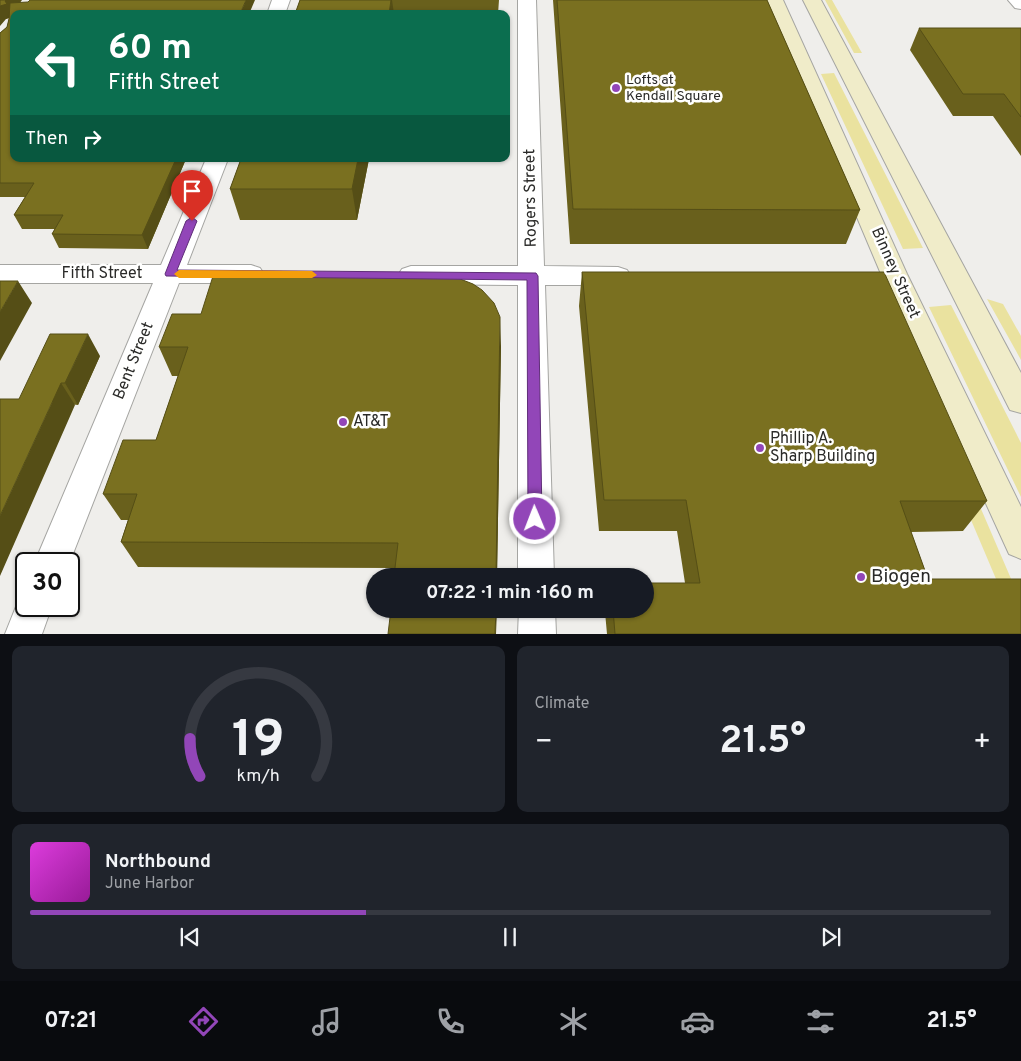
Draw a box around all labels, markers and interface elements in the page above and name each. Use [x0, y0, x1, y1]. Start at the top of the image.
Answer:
text: 60 m [108, 27, 192, 71]
icon: left [25, 30, 90, 95]
text: Fifth Street [108, 70, 219, 97]
place label: Lofts at Kendall Square [626, 72, 721, 105]
marker: Lofts at Kendall Square [610, 82, 622, 94]
icon: right [78, 125, 106, 153]
text: Then [25, 127, 68, 151]
street label: Rogers Street [520, 149, 542, 247]
pin [171, 170, 213, 221]
icon: arrive [178, 177, 206, 205]
street label: Binney Street [866, 224, 924, 322]
street label: Fifth Street [61, 264, 143, 284]
street label: Bent Street [109, 319, 159, 403]
place label: AT&T [353, 412, 389, 432]
marker: AT&T [337, 416, 349, 428]
place label: Phillip A. Sharp Building [770, 429, 875, 467]
marker: Phillip A. Sharp Building [754, 442, 766, 454]
position arrow [508, 492, 560, 544]
speed limit sign: 30 [15, 552, 80, 617]
place label: Biogen [871, 565, 931, 589]
marker: Biogen [855, 571, 867, 583]
text: 07:22 · 1 min · 160 m [426, 581, 594, 605]
text: Climate [535, 694, 589, 714]
text: 19 [232, 709, 285, 775]
text: 21.5° [719, 718, 806, 767]
text: − [535, 725, 553, 761]
text: + [973, 725, 991, 761]
text: km/h [237, 765, 280, 788]
text: Northbound [105, 850, 211, 874]
text: June Harbor [105, 874, 194, 894]
icon: previous [176, 923, 204, 951]
icon: pause [496, 923, 524, 951]
icon: next [817, 923, 845, 951]
icon: directions [186, 1004, 221, 1039]
icon: music [309, 1004, 344, 1039]
icon: phone [433, 1004, 468, 1039]
icon: climate [556, 1004, 591, 1039]
icon: car [680, 1004, 715, 1039]
icon: filters [803, 1004, 838, 1039]
text: 07:21 [44, 1008, 98, 1035]
text: 21.5° [926, 1008, 977, 1035]

